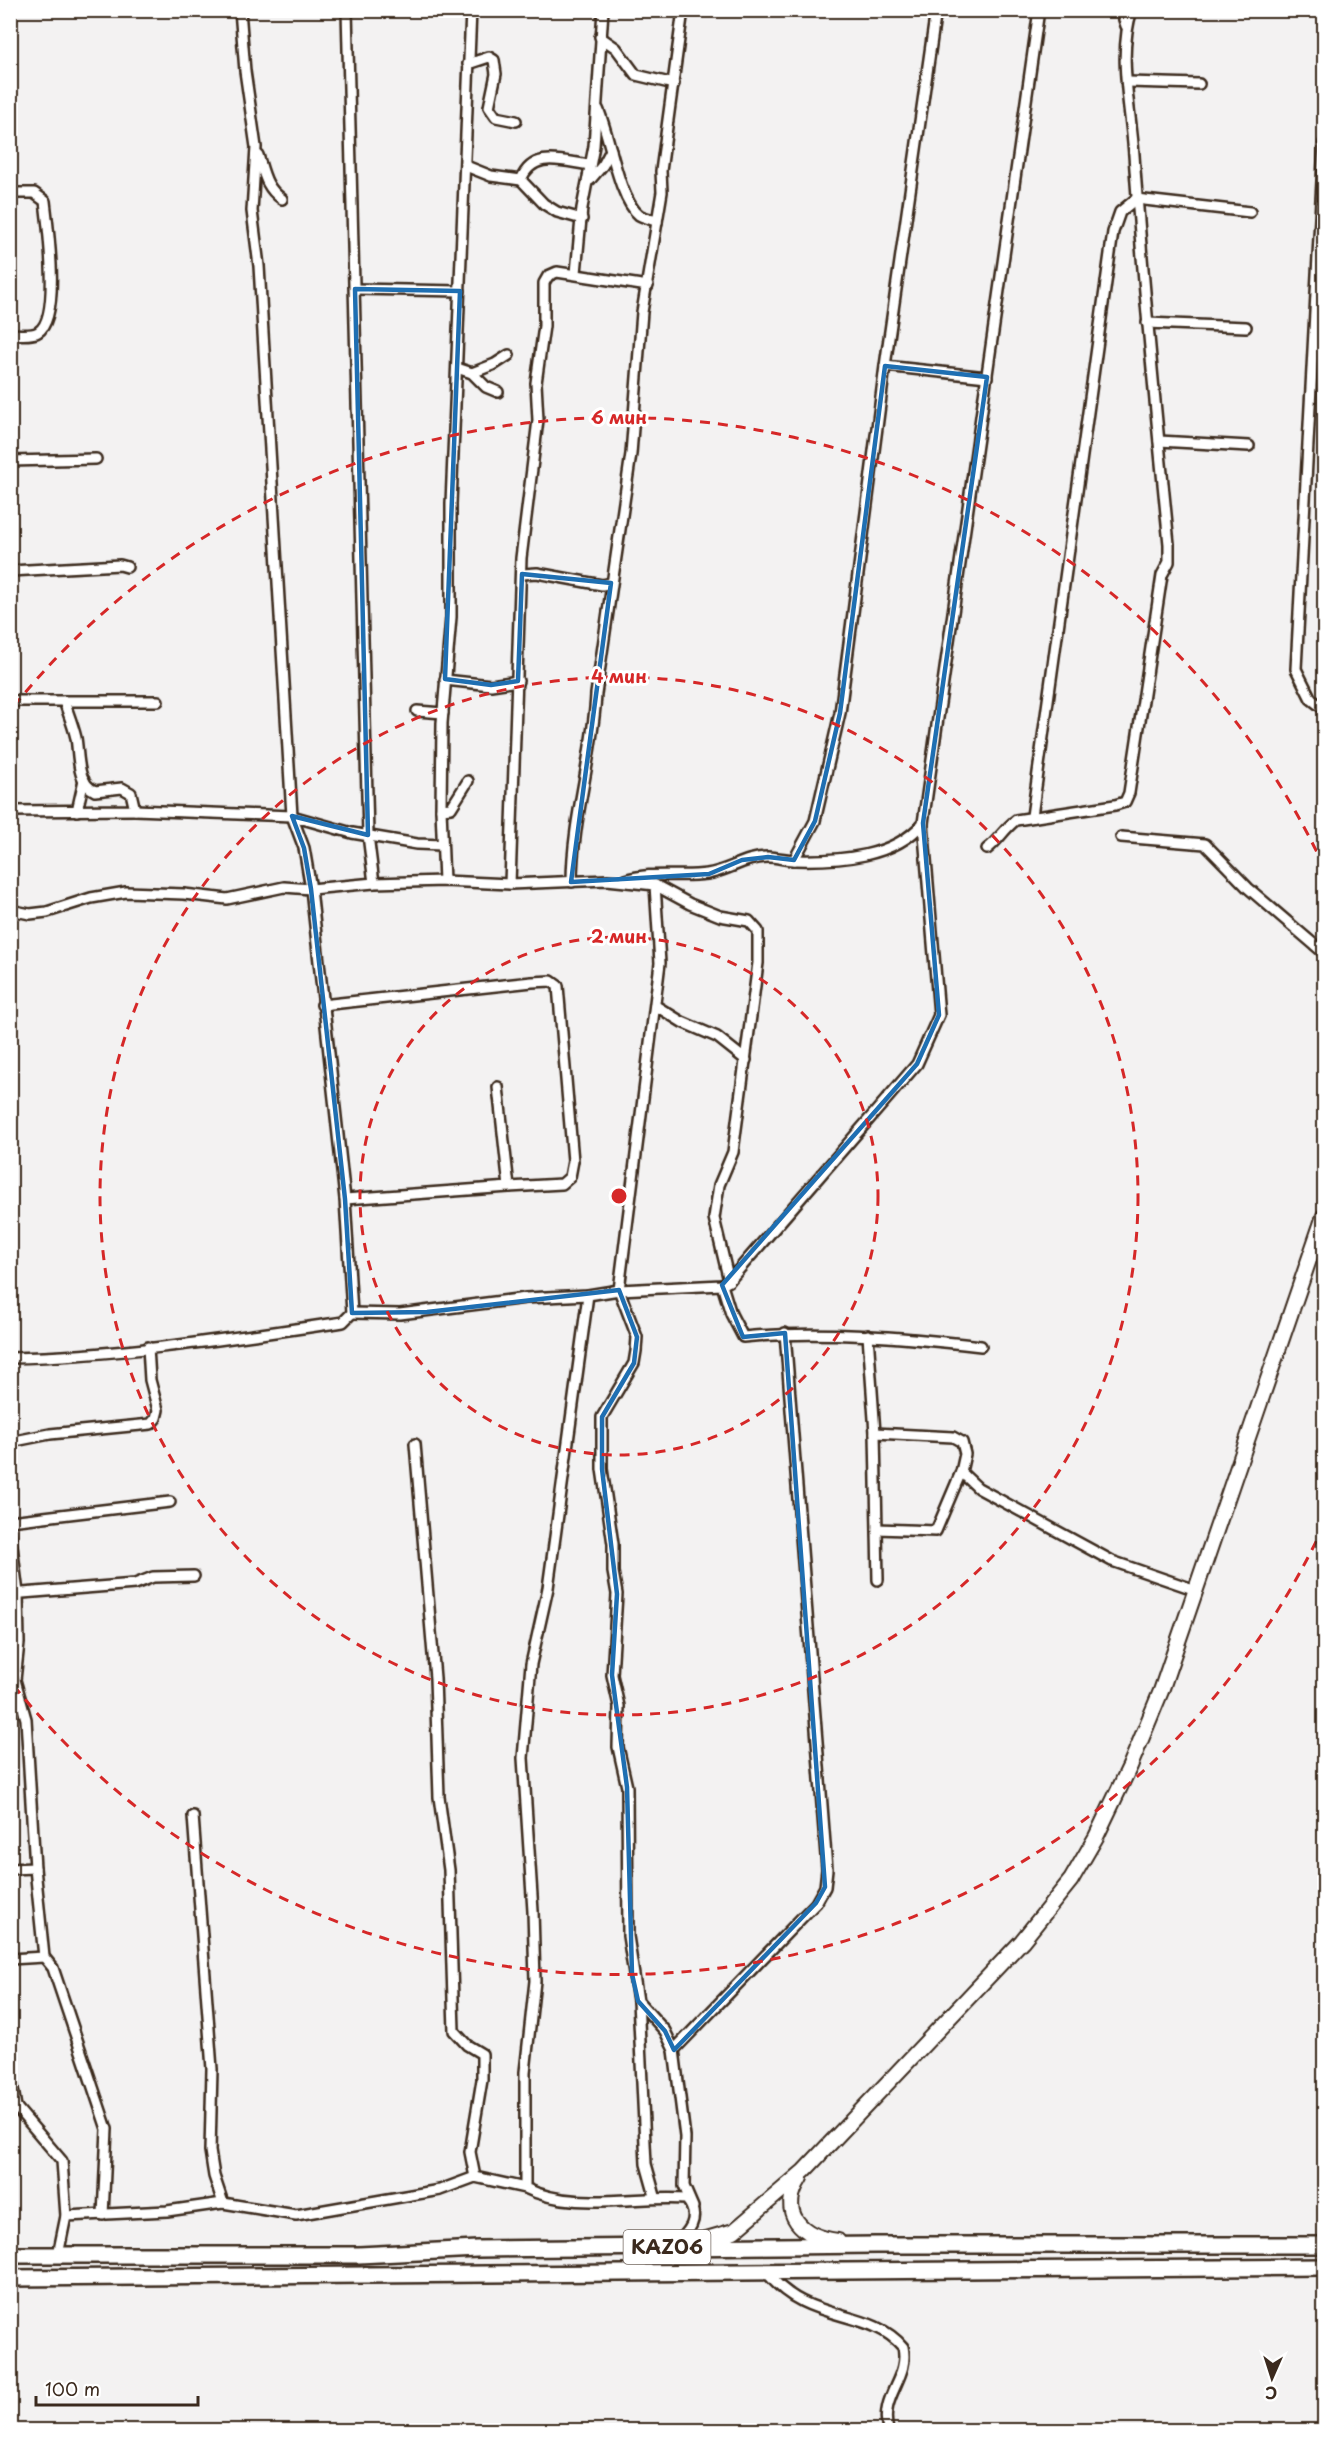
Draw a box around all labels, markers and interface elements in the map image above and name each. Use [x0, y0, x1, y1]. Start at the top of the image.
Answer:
text: 6 мин [591, 403, 647, 430]
text: 4 мин [591, 662, 647, 689]
text: 2 мин [591, 922, 647, 949]
centre of rings [609, 1186, 629, 1206]
road number: KАZ06 [624, 2230, 710, 2264]
north arrow [1242, 2348, 1302, 2408]
scale bar [36, 2369, 198, 2407]
text: 100 m [45, 2375, 100, 2402]
text: С [1265, 2382, 1278, 2406]

